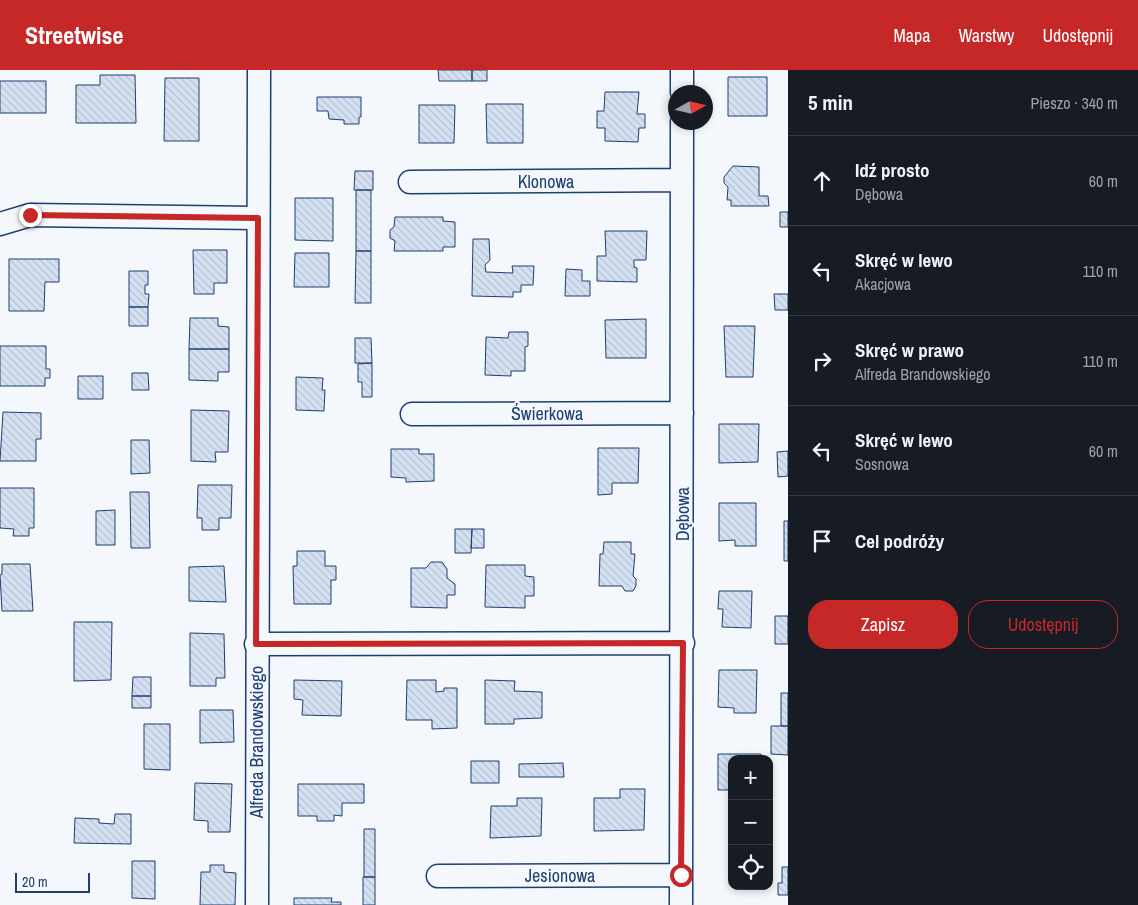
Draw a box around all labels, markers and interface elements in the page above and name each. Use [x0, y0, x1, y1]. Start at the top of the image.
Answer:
text: Streetwise [25, 19, 123, 51]
text: Mapa [893, 23, 930, 48]
text: Warstwy [958, 23, 1014, 48]
text: Udostępnij [1042, 23, 1113, 48]
north arrow [668, 85, 713, 130]
text: 5 min [808, 88, 853, 117]
text: Pieszo · 340 m [1030, 92, 1118, 114]
text: Idź prosto [855, 157, 929, 183]
icon: ahead [808, 167, 836, 195]
street label: Klonowa [518, 169, 574, 194]
text: 60 m [1089, 170, 1118, 192]
text: Dębowa [855, 183, 903, 205]
route end [19, 204, 42, 227]
text: Skręć w lewo [855, 247, 953, 273]
icon: left [808, 257, 836, 285]
text: 110 m [1082, 260, 1118, 282]
text: Akacjowa [855, 273, 911, 295]
text: Skręć w prawo [855, 337, 964, 363]
icon: right [808, 347, 836, 375]
text: 110 m [1082, 350, 1118, 372]
text: Alfreda Brandowskiego [855, 363, 991, 385]
street label: Świerkowa [511, 401, 583, 426]
text: Skręć w lewo [855, 427, 953, 453]
icon: left [808, 437, 836, 465]
text: 60 m [1089, 440, 1118, 462]
text: Sosnowa [855, 453, 909, 475]
street label: Dębowa [670, 487, 695, 541]
icon: arrive [808, 527, 836, 555]
text: Cel podróży [855, 528, 944, 554]
button: Zapisz [808, 600, 958, 649]
button: Udostępnij [968, 600, 1118, 649]
street label: Alfreda Brandowskiego [244, 666, 269, 819]
map controls [728, 755, 773, 890]
button: + [728, 755, 773, 800]
button: − [728, 800, 773, 845]
button: locate [728, 845, 773, 890]
street label: Jesionowa [525, 863, 595, 888]
route start [670, 864, 693, 887]
scale bar [15, 870, 90, 893]
text: 20 m [22, 873, 48, 891]

